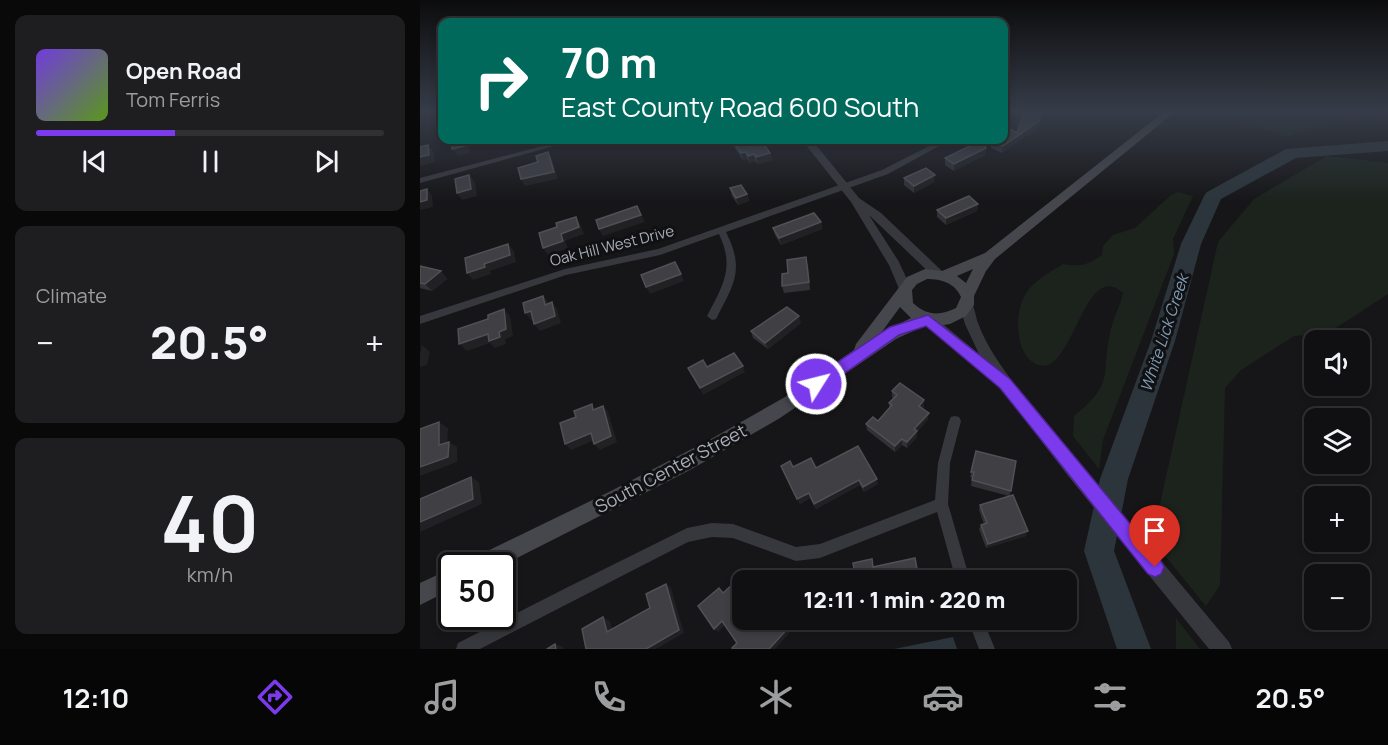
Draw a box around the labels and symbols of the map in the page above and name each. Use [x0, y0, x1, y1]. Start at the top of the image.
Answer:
street label: Oak Hill West Drive [548, 220, 676, 271]
water label: White Lick Creek [1135, 269, 1194, 395]
position arrow [784, 352, 848, 416]
street label: South Center Street [591, 418, 750, 518]
pin [1129, 505, 1180, 567]
speed limit sign: 50 [438, 552, 516, 630]

